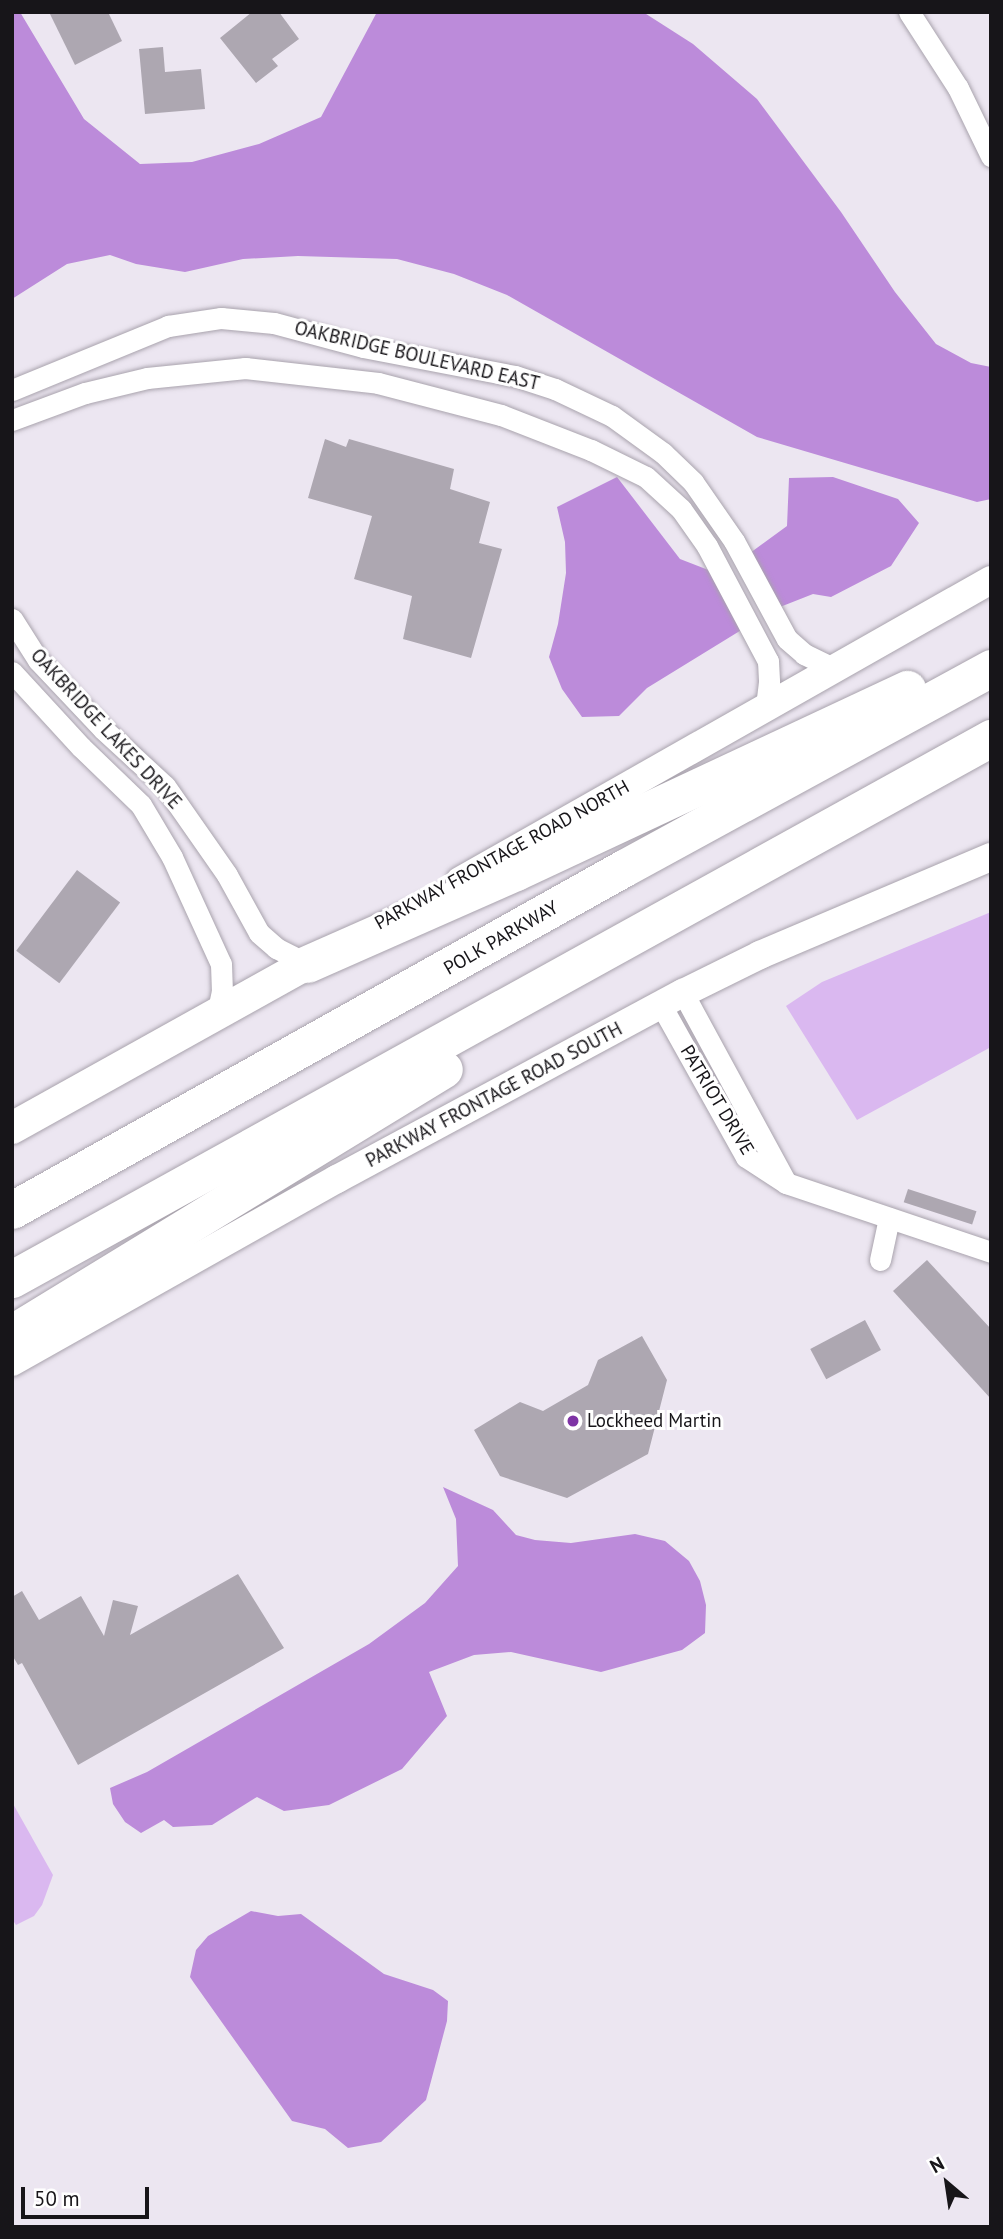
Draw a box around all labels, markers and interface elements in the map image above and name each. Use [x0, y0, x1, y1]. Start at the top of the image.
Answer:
street label: OAKBRIDGE BOULEVARD EAST [292, 317, 542, 395]
street label: OAKBRIDGE LAKES DRIVE [26, 644, 186, 814]
street label: PARKWAY FRONTAGE ROAD NORTH [371, 775, 633, 935]
street label: POLK PARKWAY [440, 896, 562, 980]
street label: PARKWAY FRONTAGE ROAD SOUTH [362, 1017, 626, 1173]
street label: PATRIOT DRIVE [675, 1041, 759, 1159]
place label: Lockheed Martin [587, 1410, 722, 1432]
marker: Lockheed Martin [565, 1413, 581, 1429]
north arrow [912, 2148, 982, 2218]
text: N [926, 2151, 948, 2178]
scale bar [24, 2172, 152, 2216]
text: 50 m [34, 2185, 80, 2212]

